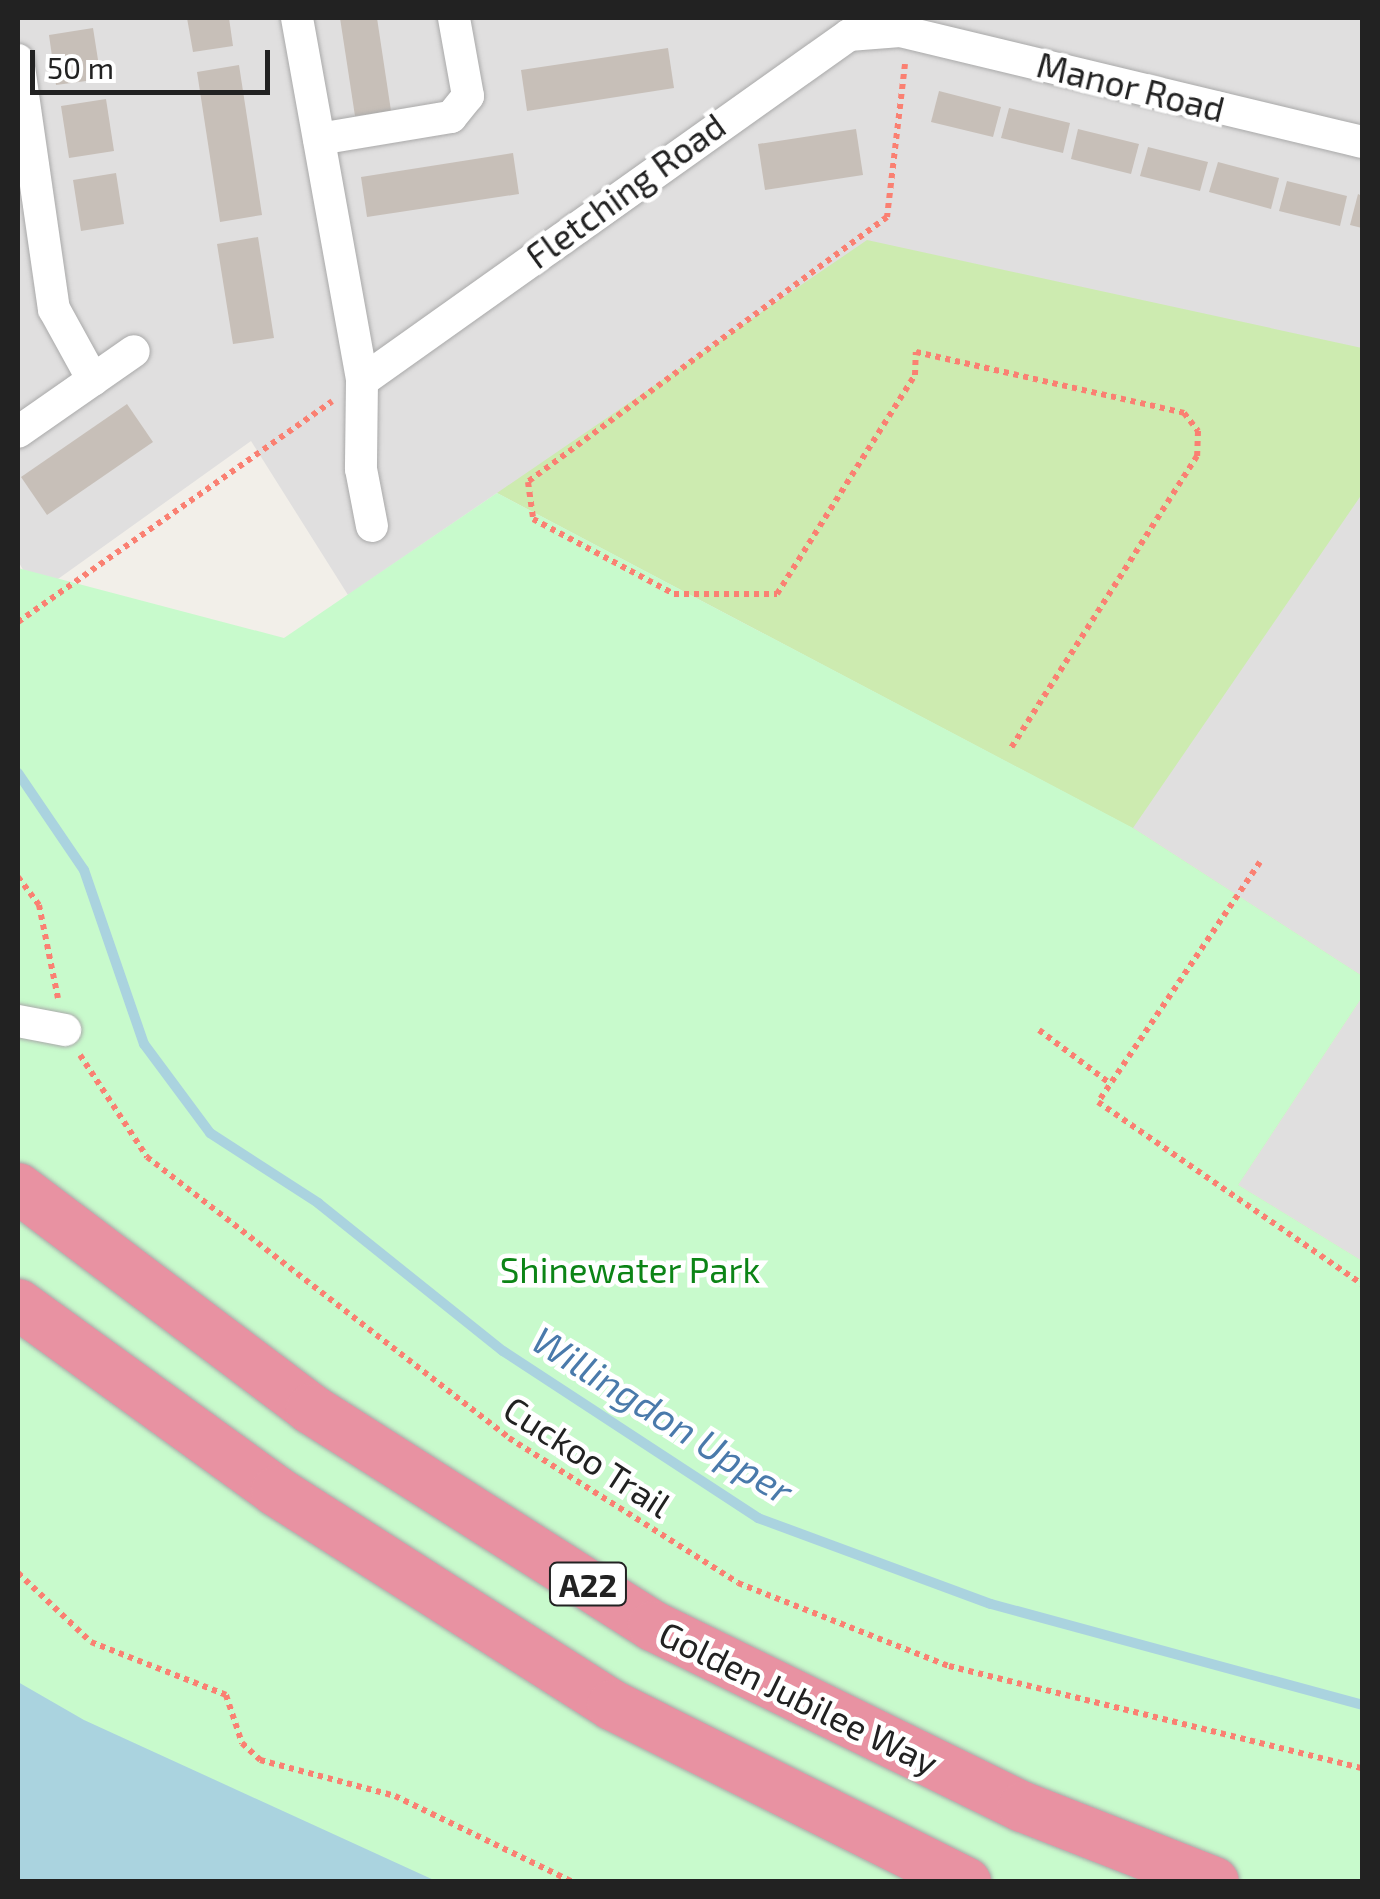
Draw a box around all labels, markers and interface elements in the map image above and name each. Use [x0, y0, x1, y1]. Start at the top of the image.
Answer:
scale bar [35, 30, 275, 92]
street label: Manor Road [1032, 42, 1230, 130]
text: 50 m [47, 49, 114, 85]
street label: Fletching Road [517, 104, 733, 276]
park label: Shinewater Park [499, 1248, 761, 1290]
water label: Willingdon Upper [524, 1317, 802, 1513]
street label: Cuckoo Trail [496, 1386, 680, 1526]
road number: A22 [548, 1557, 628, 1611]
street label: Golden Jubilee Way [652, 1611, 946, 1783]

